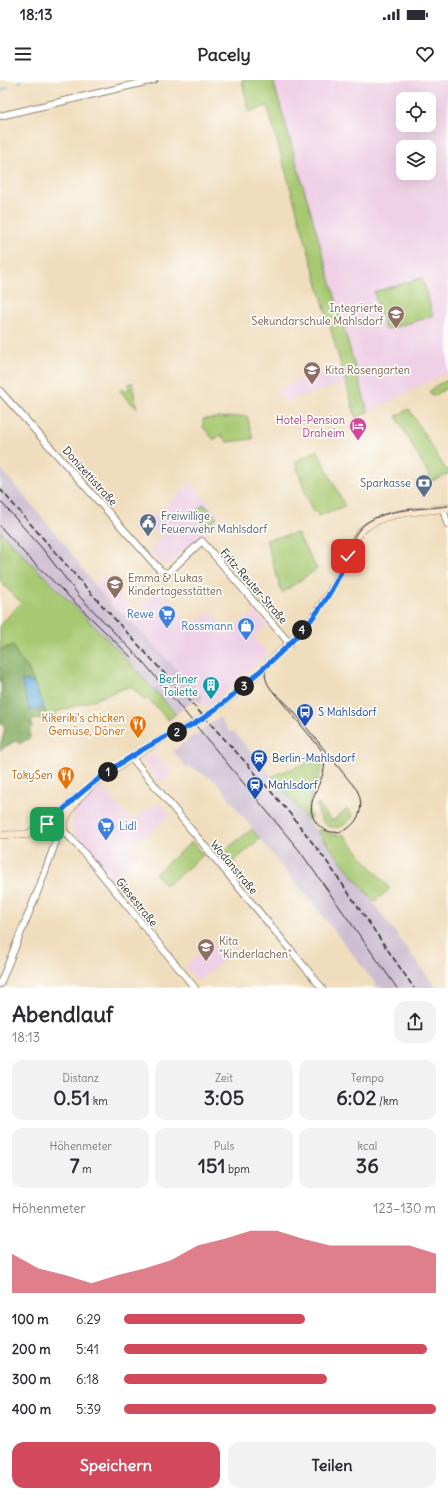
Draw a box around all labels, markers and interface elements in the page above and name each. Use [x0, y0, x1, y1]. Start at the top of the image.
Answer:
text: 18:13 [20, 5, 52, 24]
icon: menu [12, 43, 34, 65]
text: Pacely [197, 43, 251, 66]
icon: heart [414, 43, 436, 65]
map controls [396, 92, 436, 180]
button: locate [396, 92, 436, 132]
button: layers [396, 140, 436, 180]
place label: Integrierte Sekundarschule Mahlsdorf [251, 301, 383, 328]
school or university icon: Integrierte Sekundarschule Mahlsdorf [386, 304, 406, 329]
school or university icon: Kita Rosengarten [302, 360, 322, 385]
place label: Kita Rosengarten [325, 363, 410, 377]
place label: Hotel-Pension Draheim [276, 413, 345, 440]
hotel icon: Hotel-Pension Draheim [348, 416, 368, 441]
street label: Donizettistraße [60, 443, 120, 509]
bank icon: Sparkasse [414, 473, 434, 498]
place label: Sparkasse [360, 476, 411, 490]
place label: Freiwillige Feuerwehr Mahlsdorf [161, 509, 267, 536]
public building icon: Freiwillige Feuerwehr Mahlsdorf [138, 512, 158, 537]
pin [331, 539, 365, 573]
icon: check [337, 545, 359, 567]
street label: Fritz-Reuter-Straße [218, 546, 290, 626]
place label: Emma & Lukas Kindertagesstätten [128, 571, 222, 598]
school or university icon: Emma & Lukas Kindertagesstätten [105, 574, 125, 599]
supermarket icon: Rewe [157, 604, 177, 629]
place label: Rewe [127, 607, 154, 621]
shop icon: Rossmann [236, 616, 256, 641]
place label: Rossmann [181, 619, 233, 633]
pin: 4 [292, 620, 312, 640]
text: 4 [299, 623, 305, 637]
place label: Berliner Toilette [159, 672, 199, 699]
building icon: Berliner Toilette [201, 675, 221, 700]
pin: 3 [234, 676, 254, 696]
text: 3 [241, 679, 247, 693]
bus stop icon: S Mahlsdorf [295, 702, 315, 727]
place label: S Mahlsdorf [318, 705, 377, 719]
place label: Kikeriki’s chicken Gemüse, Döner [42, 711, 126, 738]
restaurant icon: Kikeriki’s chicken Gemüse, Döner [128, 714, 148, 739]
pin: 2 [167, 722, 187, 742]
text: 2 [174, 725, 180, 739]
station icon: Berlin-Mahlsdorf [249, 748, 269, 773]
place label: Berlin-Mahlsdorf [272, 751, 356, 765]
pin: 1 [98, 762, 118, 782]
restaurant icon: TokySen [56, 765, 76, 790]
text: 1 [106, 765, 110, 779]
place label: TokySen [12, 768, 53, 782]
station icon: Mahlsdorf [245, 775, 265, 800]
place label: Mahlsdorf [268, 778, 318, 792]
pin [30, 807, 64, 841]
icon: arrive [36, 813, 58, 835]
supermarket icon: Lidl [96, 816, 116, 841]
place label: Lidl [119, 819, 136, 833]
street label: Wodanstraße [207, 837, 261, 897]
street label: Giesestraße [113, 875, 161, 929]
place label: Kita "Kinderlachen" [219, 934, 292, 961]
school or university icon: Kita "Kinderlachen" [196, 937, 216, 962]
text: Abendlauf [12, 1000, 113, 1028]
button: share [394, 1001, 436, 1043]
text: 18:13 [12, 1029, 40, 1046]
text: Distanz [62, 1071, 99, 1085]
text: Zeit [215, 1071, 233, 1085]
text: Tempo [351, 1071, 384, 1085]
text: 0.51 [53, 1085, 90, 1110]
text: 3:05 [204, 1085, 244, 1110]
text: 6:02 [336, 1085, 376, 1110]
text: km [90, 1094, 108, 1108]
text: /km [376, 1094, 398, 1108]
text: Höhenmeter [50, 1139, 112, 1153]
text: Puls [214, 1139, 234, 1153]
text: kcal [357, 1139, 377, 1153]
text: 7 [70, 1153, 79, 1178]
text: 151 [198, 1153, 225, 1178]
text: 36 [356, 1153, 379, 1178]
text: m [79, 1162, 92, 1176]
text: bpm [225, 1162, 250, 1176]
text: Höhenmeter [12, 1200, 86, 1217]
text: 123–130 m [373, 1200, 436, 1217]
text: 100 m [12, 1311, 49, 1328]
text: 6:29 [76, 1311, 101, 1328]
text: 200 m [12, 1341, 51, 1358]
text: 5:41 [76, 1341, 99, 1358]
text: 300 m [12, 1371, 51, 1388]
text: 6:18 [76, 1371, 99, 1388]
text: 400 m [12, 1401, 51, 1418]
text: 5:39 [76, 1401, 101, 1418]
button: Speichern [12, 1442, 220, 1488]
button: Teilen [228, 1442, 436, 1488]

